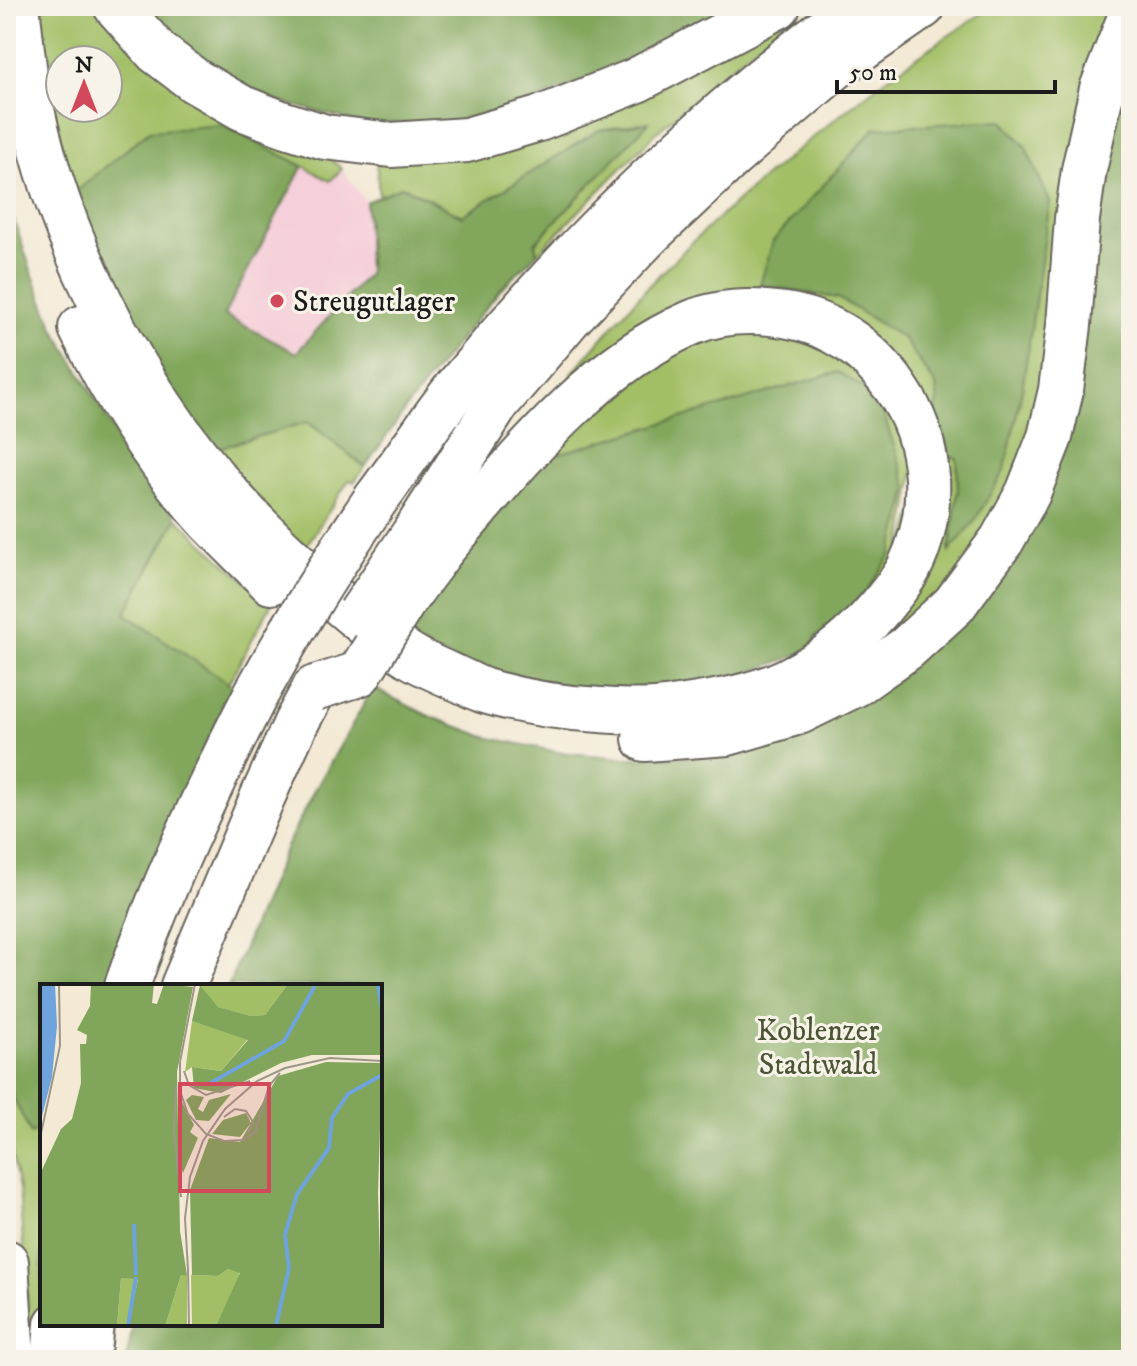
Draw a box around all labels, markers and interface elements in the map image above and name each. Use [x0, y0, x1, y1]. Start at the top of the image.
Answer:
north arrow [44, 44, 124, 124]
scale bar [837, 44, 1055, 94]
text: N [75, 52, 93, 79]
text: 50 m [849, 58, 897, 88]
place label: Streugutlager [293, 284, 455, 321]
marker: Streugutlager [268, 292, 286, 310]
inset map [40, 984, 382, 1326]
park label: Koblenzer Stadtwald [757, 1013, 879, 1084]

